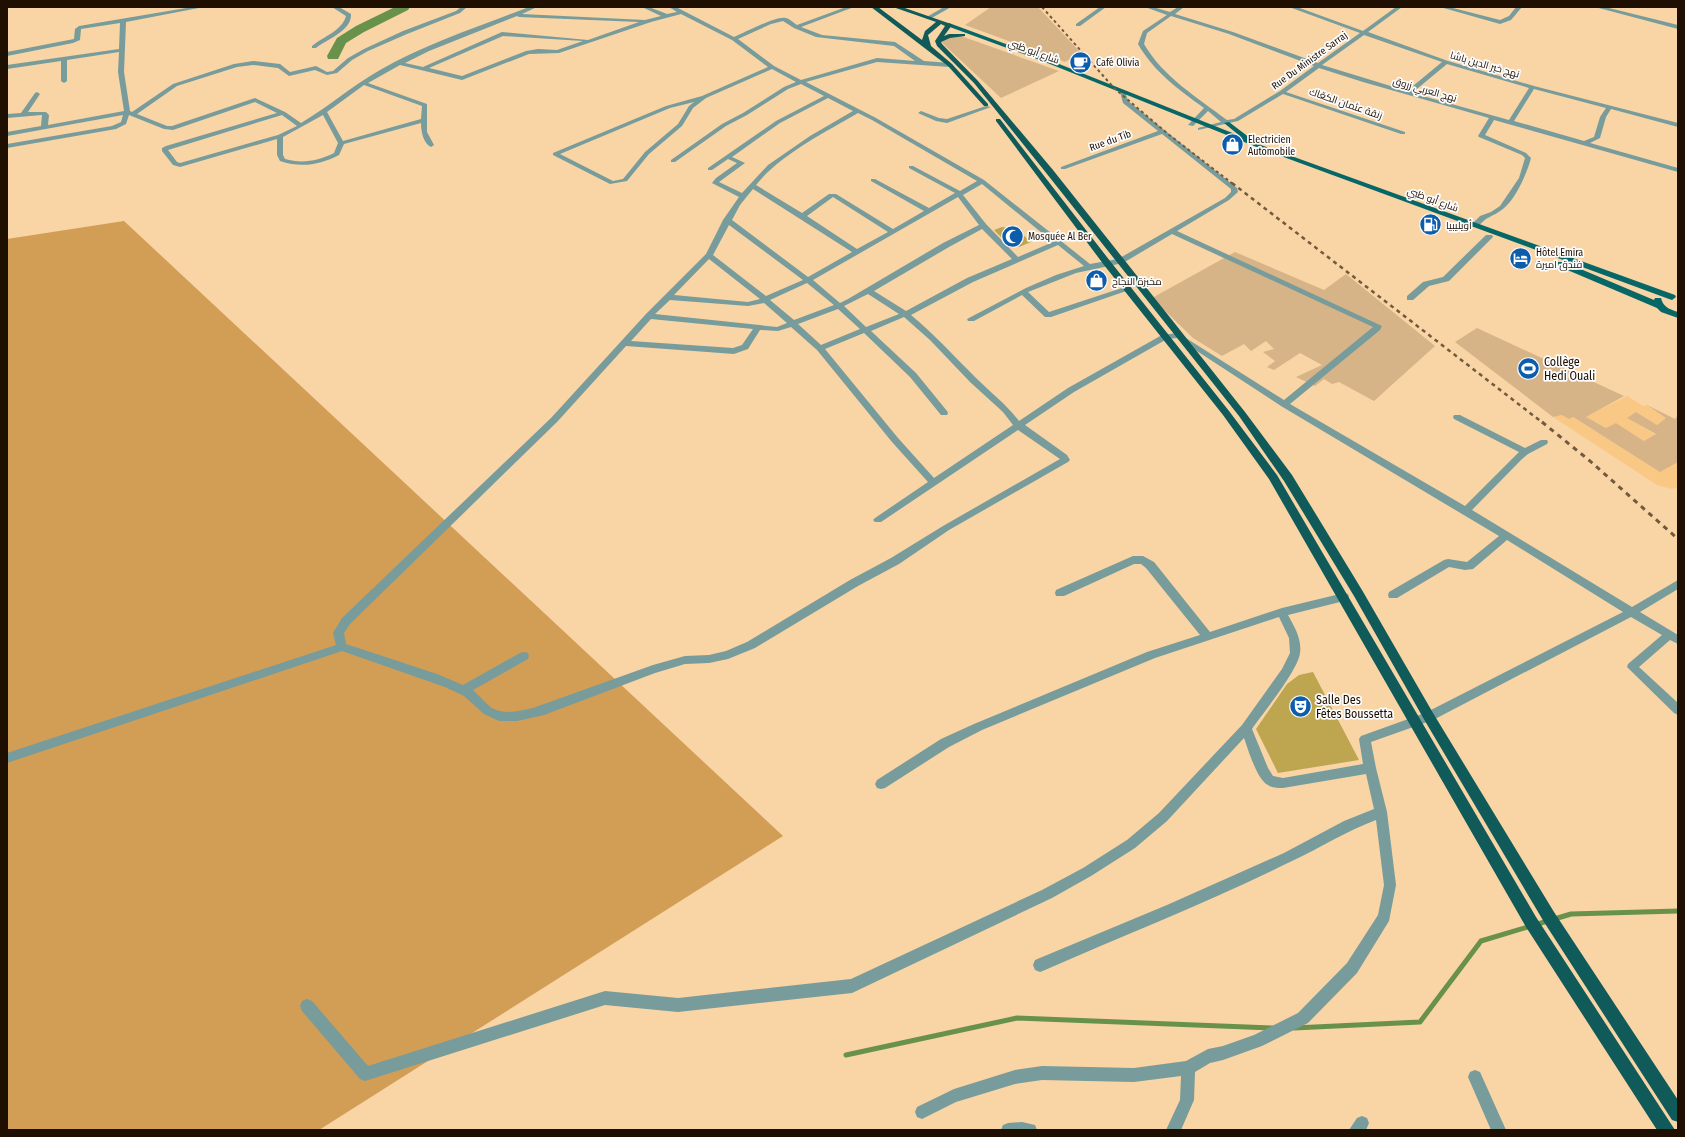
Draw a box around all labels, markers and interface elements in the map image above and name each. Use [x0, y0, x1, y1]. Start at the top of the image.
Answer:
street label: Rue Du Ministre Sarraj [1269, 29, 1350, 92]
street label: شارع أبو ظبي [1006, 36, 1061, 68]
cafe icon: Café Olivia [1068, 49, 1094, 75]
street label: نهج خير الدين باشا [1449, 49, 1521, 81]
place label: Café Olivia [1096, 57, 1140, 69]
street label: نهج العربي زروق [1391, 75, 1458, 106]
street label: زنقة عثمان الكعّاك [1308, 86, 1384, 122]
street label: Rue du Tib [1088, 128, 1133, 154]
shop icon: Electricien Automobile [1219, 132, 1245, 158]
place label: Electricien Automobile [1248, 134, 1295, 158]
street label: شارع أبو ظبي [1405, 184, 1460, 216]
fuel station icon: أويليبيا [1418, 212, 1444, 238]
place label: أويليبيا [1446, 219, 1472, 232]
mosque icon: Mosquée Al Ber [999, 223, 1025, 249]
place label: Mosquée Al Ber [1028, 231, 1092, 243]
hotel icon: Hôtel Emira فندق اميرة [1508, 245, 1534, 271]
place label: Hôtel Emira فندق اميرة [1536, 247, 1583, 271]
shop icon: مخبزة النجاح [1084, 268, 1110, 294]
place label: مخبزة النجاح [1112, 276, 1162, 288]
place label: Collège Hedi Ouali [1544, 355, 1595, 383]
sports icon: Collège Hedi Ouali [1515, 356, 1541, 382]
place label: Salle Des Fêtes Boussetta [1316, 693, 1393, 721]
theatre icon: Salle Des Fêtes Boussetta [1287, 694, 1313, 720]

